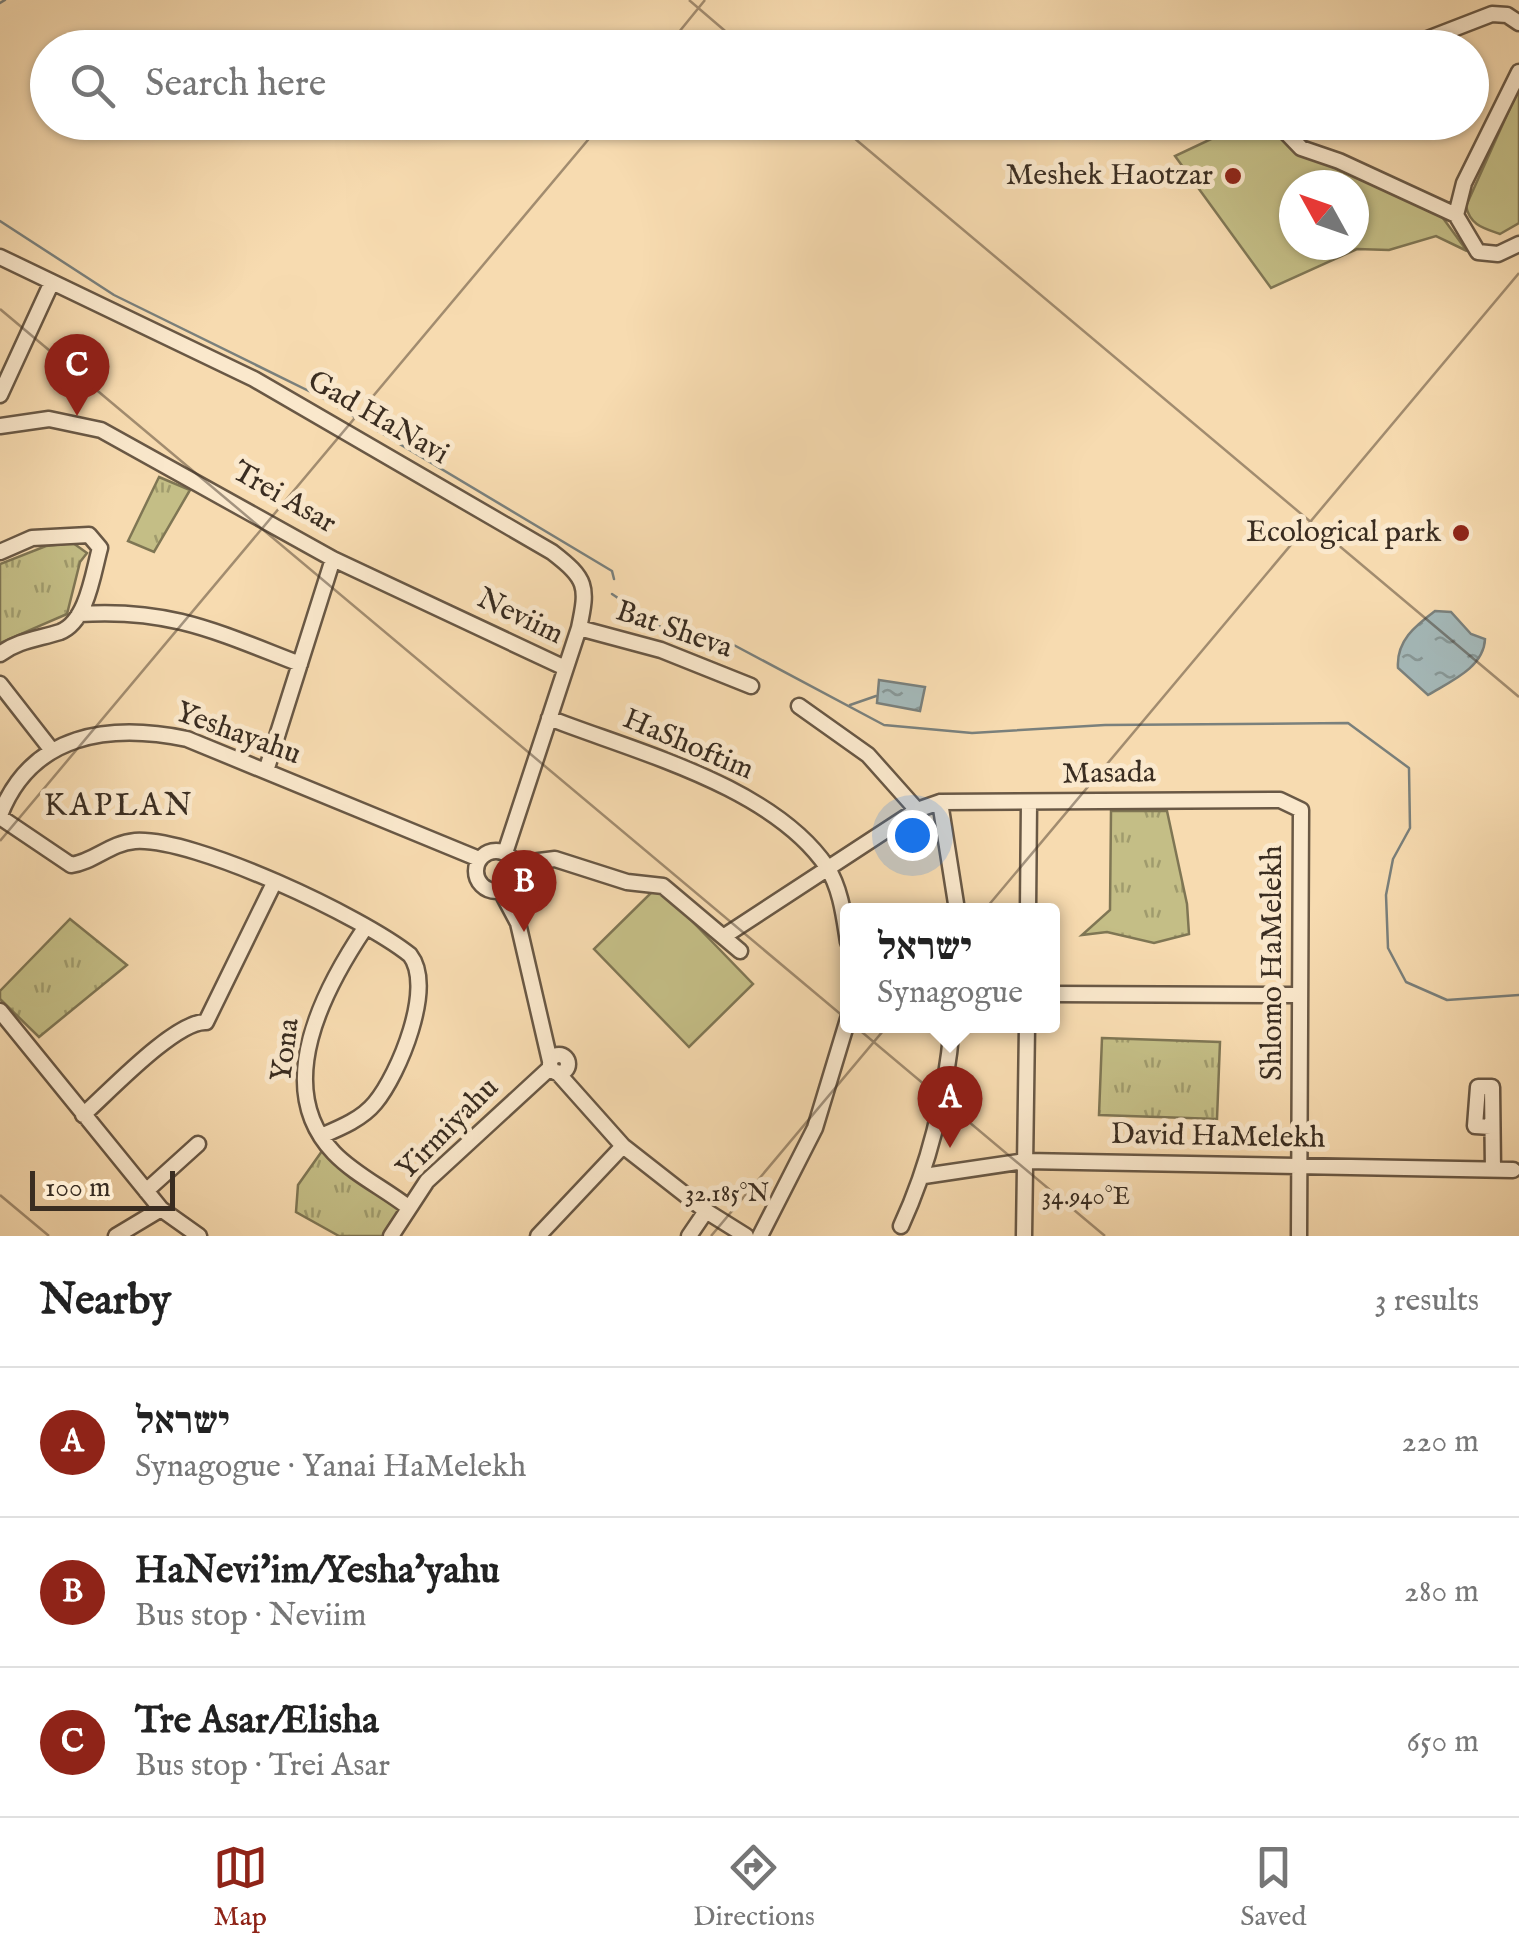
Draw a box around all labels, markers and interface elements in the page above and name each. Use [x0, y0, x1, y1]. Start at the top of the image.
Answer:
search box [30, 30, 1489, 140]
icon: search [65, 58, 120, 113]
text: Search here [145, 61, 326, 109]
place label: Meshek Haotzar [1005, 157, 1213, 195]
marker: Meshek Haotzar [1222, 165, 1244, 187]
north arrow [1279, 170, 1369, 260]
pin: C [44, 334, 110, 416]
street label: Gad HaNavi [300, 362, 456, 474]
street label: Trei Asar [225, 453, 343, 543]
place label: Ecological park [1246, 514, 1442, 552]
marker: Ecological park [1450, 522, 1472, 544]
street label: Neviim [471, 580, 569, 654]
street label: Bat Sheva [611, 592, 737, 668]
street label: Yeshayahu [170, 694, 306, 774]
street label: HaShoftim [617, 700, 759, 790]
street label: Masada [1062, 754, 1156, 794]
district label: KAPLAN [44, 786, 194, 827]
your location [887, 810, 938, 861]
street label: Shlomo HaMelekh [1254, 845, 1292, 1081]
pin: B [492, 850, 556, 932]
popup [840, 903, 1060, 1033]
text: ישראל [877, 925, 972, 973]
text: Synagogue [877, 973, 1023, 1014]
street label: Yona [263, 1016, 309, 1084]
pin: A [918, 1066, 982, 1148]
street label: Yirmiyahu [389, 1070, 507, 1188]
street label: David HaMelekh [1110, 1116, 1326, 1158]
scale bar [30, 1166, 175, 1210]
text: 100 m [45, 1171, 111, 1206]
text: 32.185°N [685, 1178, 769, 1210]
text: 34.940°E [1042, 1181, 1130, 1213]
text: Nearby [40, 1275, 171, 1328]
text: 3 results [1375, 1281, 1479, 1322]
text: ישראל [135, 1399, 230, 1447]
text: A [62, 1422, 83, 1463]
text: 220 m [1402, 1422, 1479, 1463]
text: Synagogue · Yanai HaMelekh [135, 1447, 526, 1488]
text: HaNevi'im/Yesha'yahu [135, 1548, 500, 1596]
text: B [62, 1572, 83, 1613]
text: 280 m [1404, 1572, 1479, 1613]
text: Bus stop · Neviim [135, 1596, 366, 1637]
text: Tre Asar/Elisha [135, 1698, 379, 1746]
text: C [61, 1722, 84, 1763]
text: 650 m [1407, 1722, 1479, 1763]
text: Bus stop · Trei Asar [135, 1746, 390, 1787]
tab: Map [213, 1840, 268, 1935]
tab: Directions [693, 1840, 815, 1935]
tab: Saved [1240, 1840, 1306, 1935]

